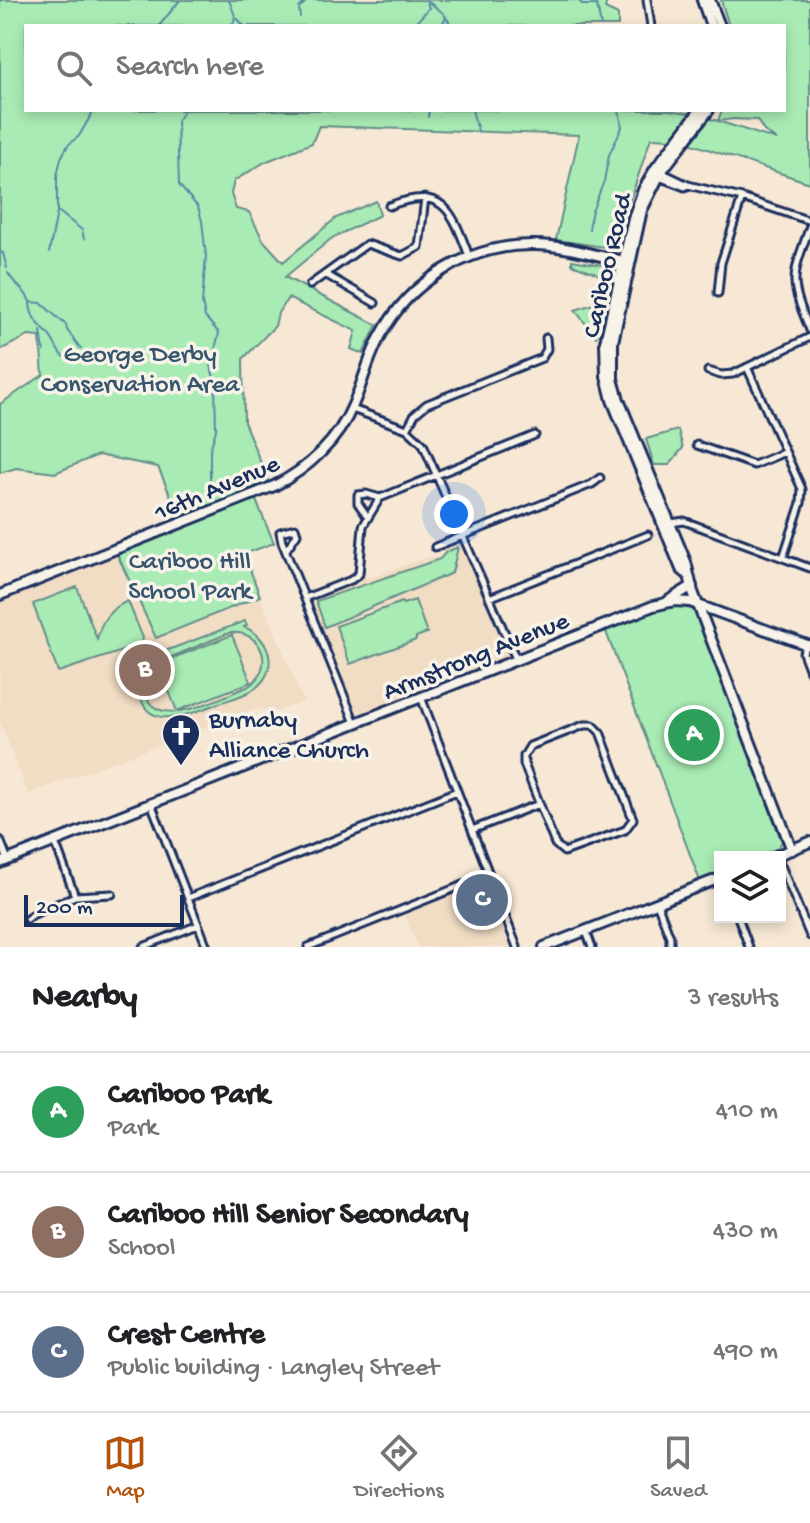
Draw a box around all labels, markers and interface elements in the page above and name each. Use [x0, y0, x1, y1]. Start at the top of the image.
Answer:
search box [24, 24, 786, 112]
icon: search [52, 46, 96, 90]
text: Search here [116, 51, 264, 86]
street label: Cariboo Road [578, 189, 641, 341]
park label: George Derby Conservation Area [41, 341, 241, 402]
street label: 16th Avenue [150, 450, 285, 531]
your location [434, 494, 474, 534]
park label: Cariboo Hill School Park [128, 548, 254, 609]
street label: Armstrong Avenue [379, 607, 575, 710]
pin: B [119, 640, 171, 700]
pin: A [668, 705, 720, 765]
place label: Burnaby Alliance Church [208, 707, 369, 768]
church icon: Burnaby Alliance Church [160, 712, 202, 767]
map controls [714, 851, 786, 923]
button: layers [714, 851, 786, 923]
pin: C [456, 870, 508, 930]
scale bar [24, 891, 184, 927]
text: 200 m [36, 896, 93, 922]
text: Nearby [32, 979, 137, 1019]
text: 3 results [688, 984, 778, 1015]
text: Cariboo Park [108, 1079, 269, 1114]
text: A [50, 1097, 66, 1128]
text: 410 m [716, 1097, 778, 1128]
text: Park [108, 1114, 158, 1145]
text: Cariboo Hill Senior Secondary [108, 1199, 469, 1234]
text: B [51, 1217, 65, 1248]
text: 430 m [713, 1217, 778, 1248]
text: School [108, 1234, 176, 1265]
text: Crest Centre [108, 1319, 265, 1354]
text: C [51, 1337, 65, 1368]
text: 490 m [713, 1337, 778, 1368]
text: Public building · Langley Street [108, 1354, 439, 1385]
tab: Map [103, 1431, 147, 1505]
tab: Directions [354, 1431, 444, 1505]
tab: Saved [650, 1431, 707, 1505]

